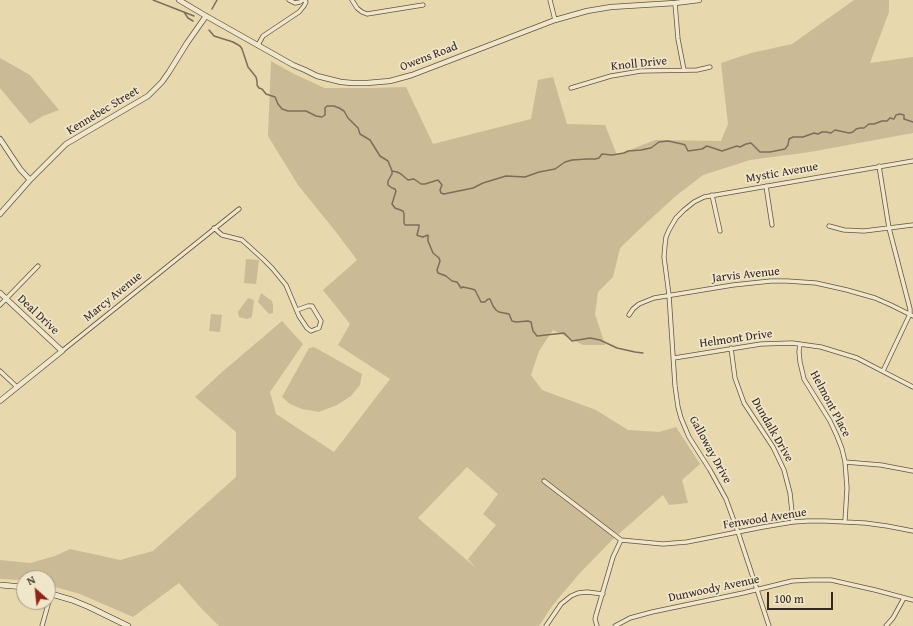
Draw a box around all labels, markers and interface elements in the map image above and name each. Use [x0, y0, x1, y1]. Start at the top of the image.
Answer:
street label: Owens Road [398, 39, 460, 75]
street label: Knoll Drive [610, 54, 668, 74]
street label: Kennebec Street [64, 84, 142, 138]
street label: Mystic Avenue [745, 160, 819, 186]
street label: Jarvis Avenue [711, 264, 781, 286]
street label: Marcy Avenue [81, 269, 145, 325]
street label: Deal Drive [14, 292, 62, 338]
street label: Helmont Drive [699, 327, 773, 351]
street label: Helmont Place [807, 368, 853, 440]
street label: Dundalk Drive [748, 395, 796, 465]
street label: Galloway Drive [686, 414, 734, 486]
street label: Fenwood Avenue [722, 505, 808, 533]
north arrow [16, 570, 56, 610]
text: N [24, 571, 38, 589]
street label: Dunwoody Avenue [667, 572, 761, 606]
scale bar [769, 584, 835, 610]
text: 100 m [774, 590, 804, 607]

